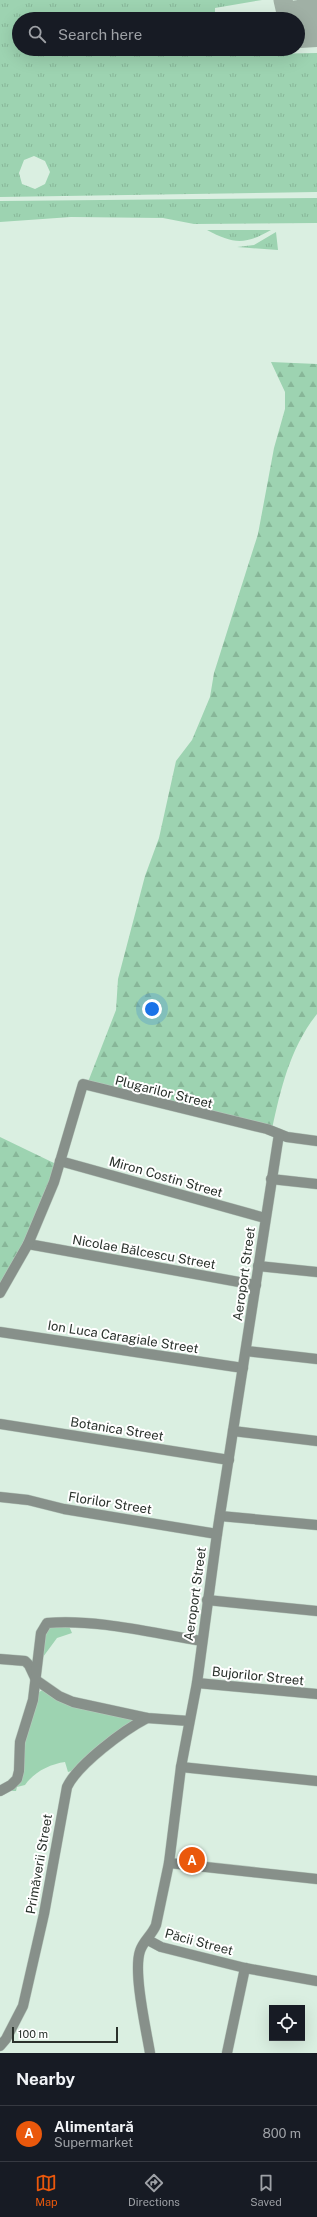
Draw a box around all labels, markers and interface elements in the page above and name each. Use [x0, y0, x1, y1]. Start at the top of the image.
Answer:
search box [12, 12, 305, 56]
icon: search [26, 23, 48, 45]
text: Search here [58, 26, 142, 43]
your location [142, 999, 162, 1019]
street label: Plugarilor Street [114, 1073, 214, 1111]
street label: Miron Costin Street [107, 1154, 225, 1200]
street label: Aeroport Street [230, 1226, 258, 1322]
street label: Nicolae Bălcescu Street [71, 1232, 217, 1272]
street label: Ion Luca Caragiale Street [46, 1318, 200, 1356]
street label: Botanica Street [69, 1414, 165, 1444]
street label: Florilor Street [67, 1489, 153, 1517]
street label: Aeroport Street [181, 1546, 209, 1642]
street label: Bujorilor Street [211, 1664, 305, 1688]
street label: Primăverii Street [23, 1813, 55, 1915]
pin: A [179, 1845, 205, 1875]
street label: Păcii Street [163, 1926, 235, 1958]
map controls [269, 2005, 305, 2041]
button: locate [269, 2005, 305, 2041]
scale bar [12, 2025, 118, 2044]
text: 100 m [18, 2028, 48, 2040]
text: Nearby [16, 2069, 75, 2089]
text: Alimentară [54, 2118, 134, 2135]
text: A [24, 2126, 34, 2141]
text: 800 m [262, 2126, 301, 2141]
text: Supermarket [54, 2135, 133, 2150]
tab: Map [35, 2172, 58, 2208]
tab: Directions [128, 2172, 180, 2208]
tab: Saved [250, 2172, 282, 2208]

